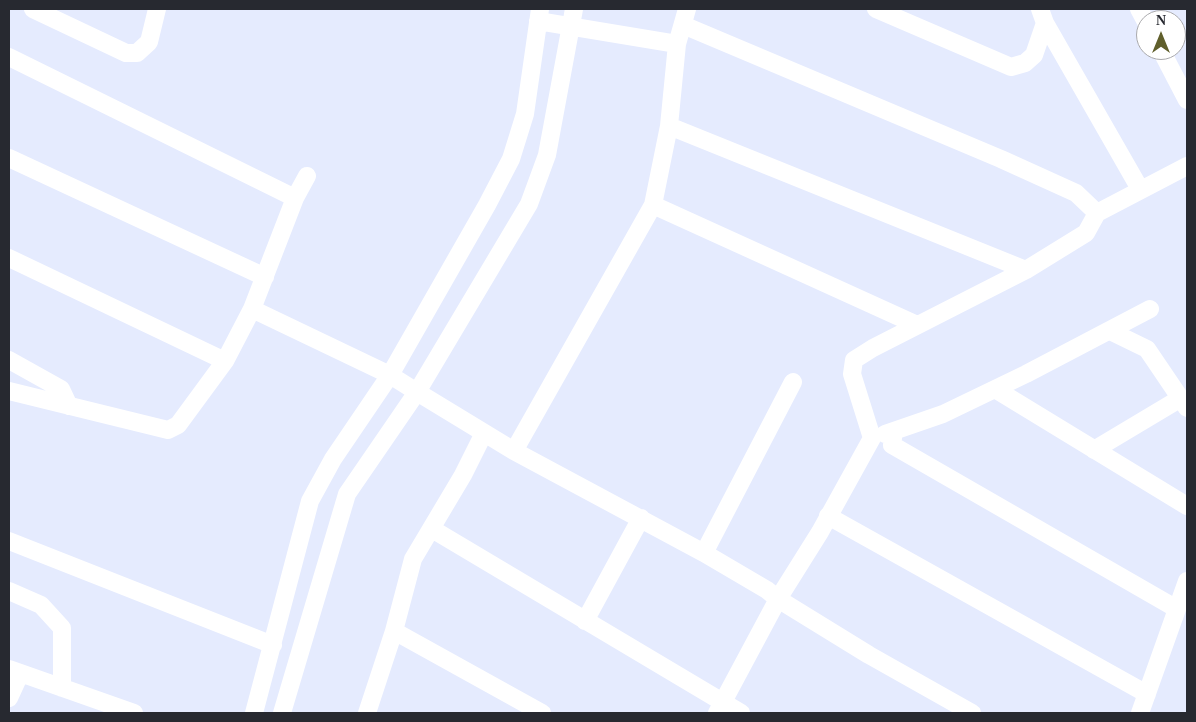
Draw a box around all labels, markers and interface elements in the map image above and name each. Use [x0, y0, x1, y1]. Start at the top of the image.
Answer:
north arrow [1136, 10, 1186, 60]
text: N [1156, 13, 1166, 28]

